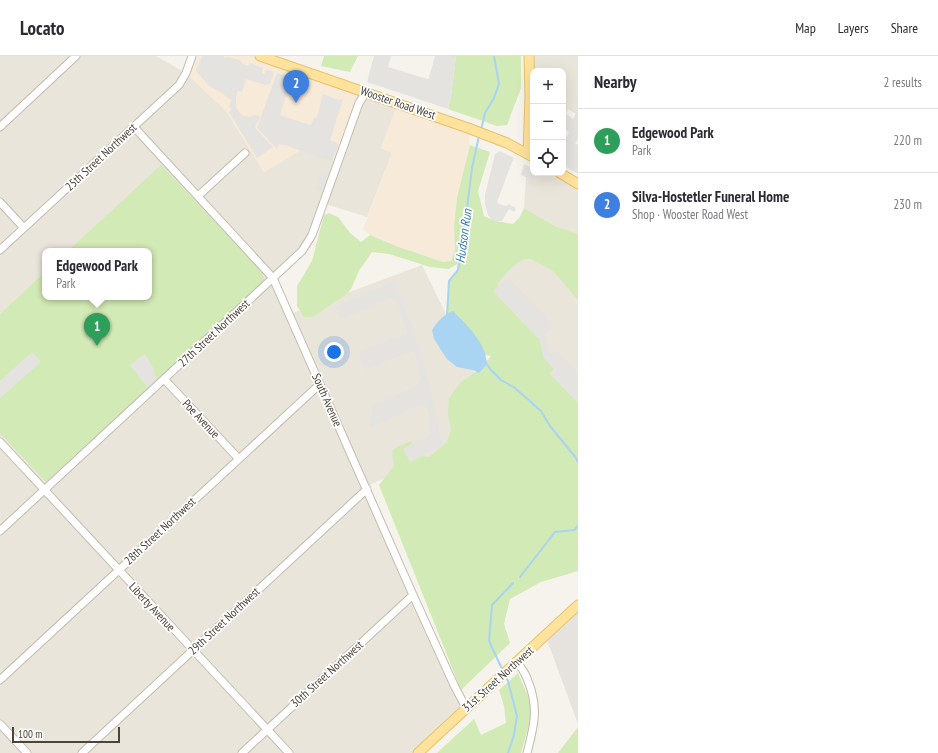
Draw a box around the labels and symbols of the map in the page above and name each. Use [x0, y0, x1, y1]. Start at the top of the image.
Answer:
pin: 2 [283, 70, 309, 103]
street label: Wooster Road West [358, 83, 439, 123]
street label: 25th Street Northwest [62, 119, 140, 194]
water label: Hudson Run [451, 207, 476, 264]
street label: 27th Street Northwest [175, 295, 253, 370]
pin: 1 [84, 313, 110, 346]
your location [324, 342, 344, 362]
street label: South Avenue [309, 371, 346, 429]
street label: Poe Avenue [180, 396, 223, 441]
street label: 28th Street Northwest [121, 493, 199, 568]
street label: Liberty Avenue [126, 579, 179, 634]
street label: 29th Street Northwest [185, 583, 263, 658]
street label: 30th Street Northwest [287, 637, 367, 710]
street label: 31st Street Northwest [459, 642, 537, 715]
scale bar [12, 725, 120, 744]

